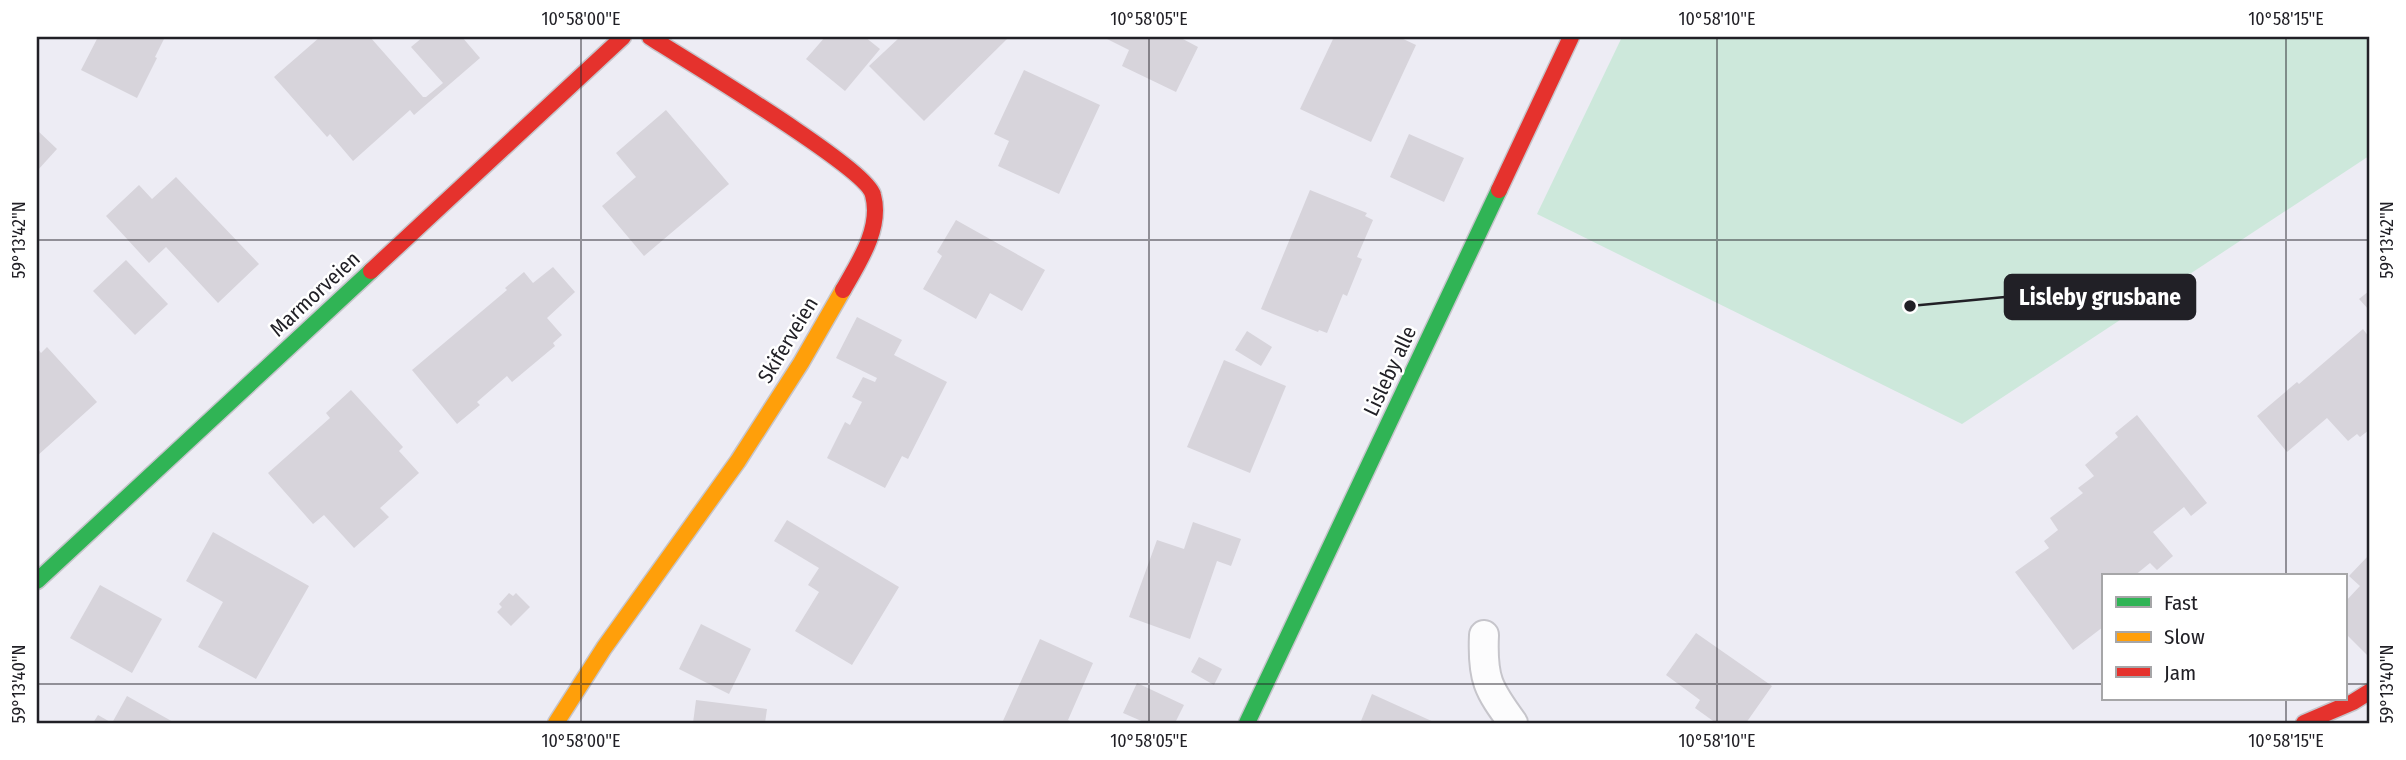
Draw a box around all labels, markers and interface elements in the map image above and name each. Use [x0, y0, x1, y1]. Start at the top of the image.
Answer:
text: 10°58'00"E [541, 8, 621, 30]
text: 10°58'05"E [1110, 8, 1188, 30]
text: 10°58'10"E [1679, 8, 1755, 30]
text: 10°58'15"E [2248, 8, 2324, 30]
text: 59°13'42"N [8, 201, 30, 279]
text: 59°13'42"N [2376, 201, 2398, 279]
street label: Marmorveien [265, 246, 365, 342]
callout: Lisleby grusbane [2005, 275, 2195, 319]
text: Lisleby grusbane [2019, 283, 2181, 311]
street label: Skiferveien [752, 292, 824, 388]
street label: Lisleby alle [1358, 322, 1422, 420]
legend [2102, 574, 2346, 700]
text: Fast [2164, 590, 2198, 616]
text: Slow [2164, 624, 2205, 650]
text: 59°13'40"N [8, 645, 30, 723]
text: 59°13'40"N [2376, 645, 2398, 723]
text: Jam [2164, 660, 2196, 686]
text: 10°58'00"E [541, 730, 621, 752]
text: 10°58'05"E [1110, 730, 1188, 752]
text: 10°58'10"E [1679, 730, 1755, 752]
text: 10°58'15"E [2248, 730, 2324, 752]

